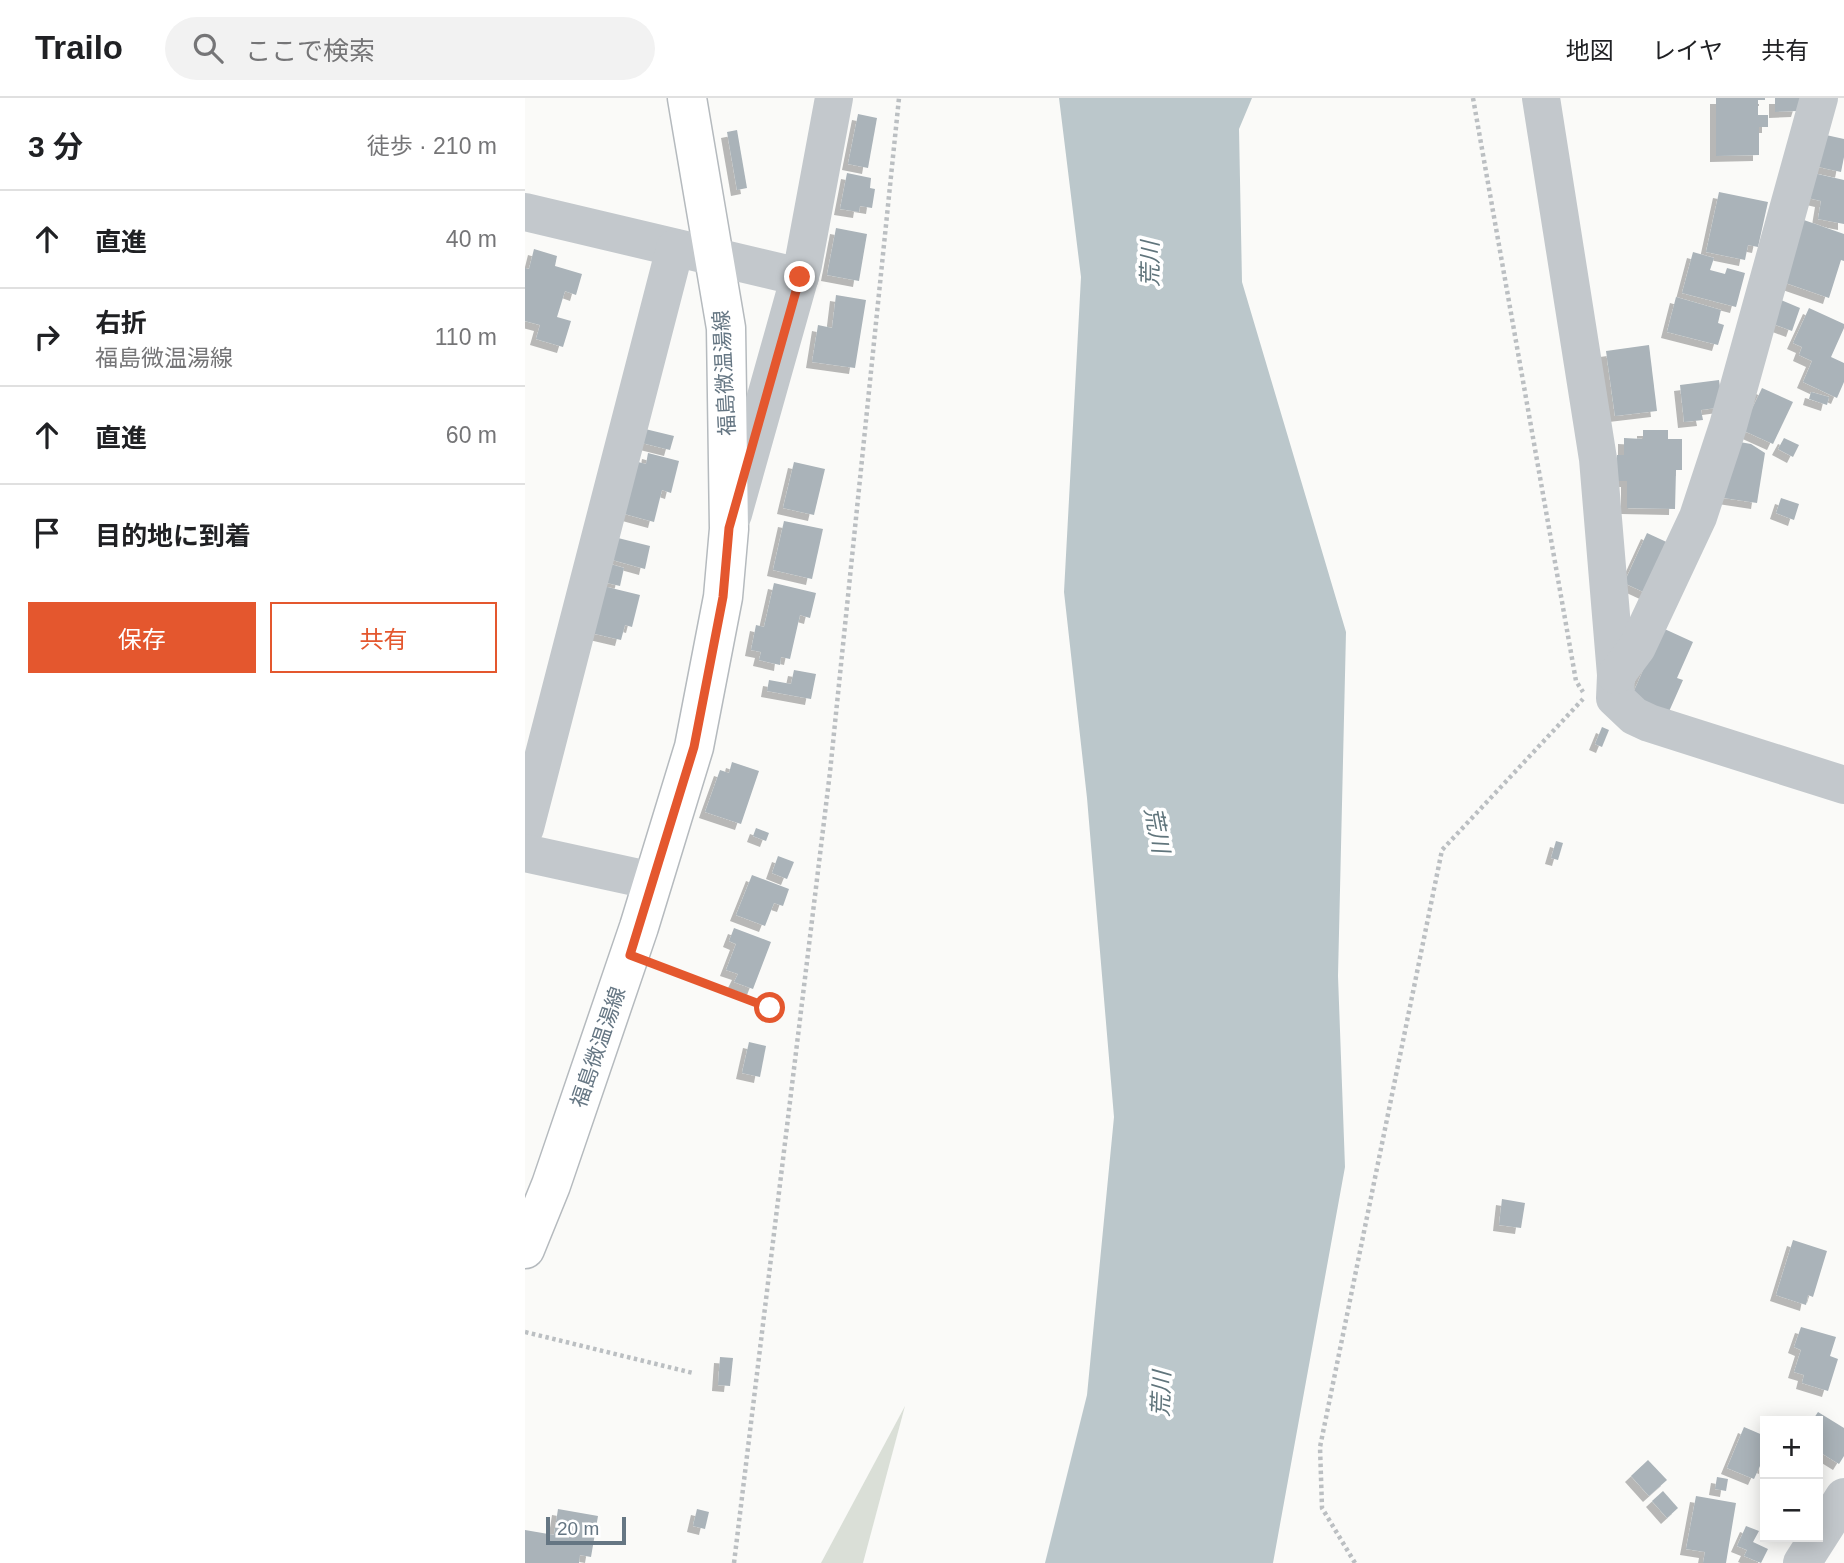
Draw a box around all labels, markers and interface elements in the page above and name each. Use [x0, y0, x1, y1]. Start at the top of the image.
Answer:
search box [165, 17, 655, 80]
text: Trailo [35, 29, 123, 66]
icon: search [189, 29, 227, 67]
text: ここで検索 [245, 36, 375, 66]
text: 地図 [1566, 37, 1614, 64]
text: レイヤ [1652, 37, 1723, 64]
text: 共有 [1761, 37, 1809, 64]
text: 3 分 [28, 130, 83, 163]
text: 徒歩 · 210 m [367, 133, 497, 159]
icon: ahead [28, 220, 66, 258]
text: 40 m [446, 226, 497, 252]
text: 直進 [95, 227, 147, 257]
water label: 荒川 [1137, 238, 1163, 287]
route end [784, 261, 815, 292]
text: 右折 [95, 308, 147, 338]
street label: 福島微温湯線 [709, 309, 739, 437]
icon: right [28, 318, 66, 356]
text: 110 m [435, 324, 497, 350]
text: 福島微温湯線 [95, 345, 233, 371]
icon: ahead [28, 416, 66, 454]
text: 60 m [446, 422, 497, 448]
text: 直進 [95, 423, 147, 453]
icon: arrive [28, 514, 66, 552]
text: 目的地に到着 [95, 521, 251, 551]
button: 保存 [28, 602, 256, 673]
button: 共有 [270, 602, 497, 673]
water label: 荒川 [1140, 805, 1175, 858]
street label: 福島微温湯線 [567, 984, 629, 1110]
route start [754, 992, 785, 1023]
water label: 荒川 [1147, 1368, 1175, 1417]
map controls [1760, 1416, 1823, 1542]
button: + [1760, 1416, 1823, 1479]
button: − [1760, 1479, 1823, 1542]
scale bar [546, 1514, 627, 1546]
text: 20 m [557, 1518, 599, 1539]

